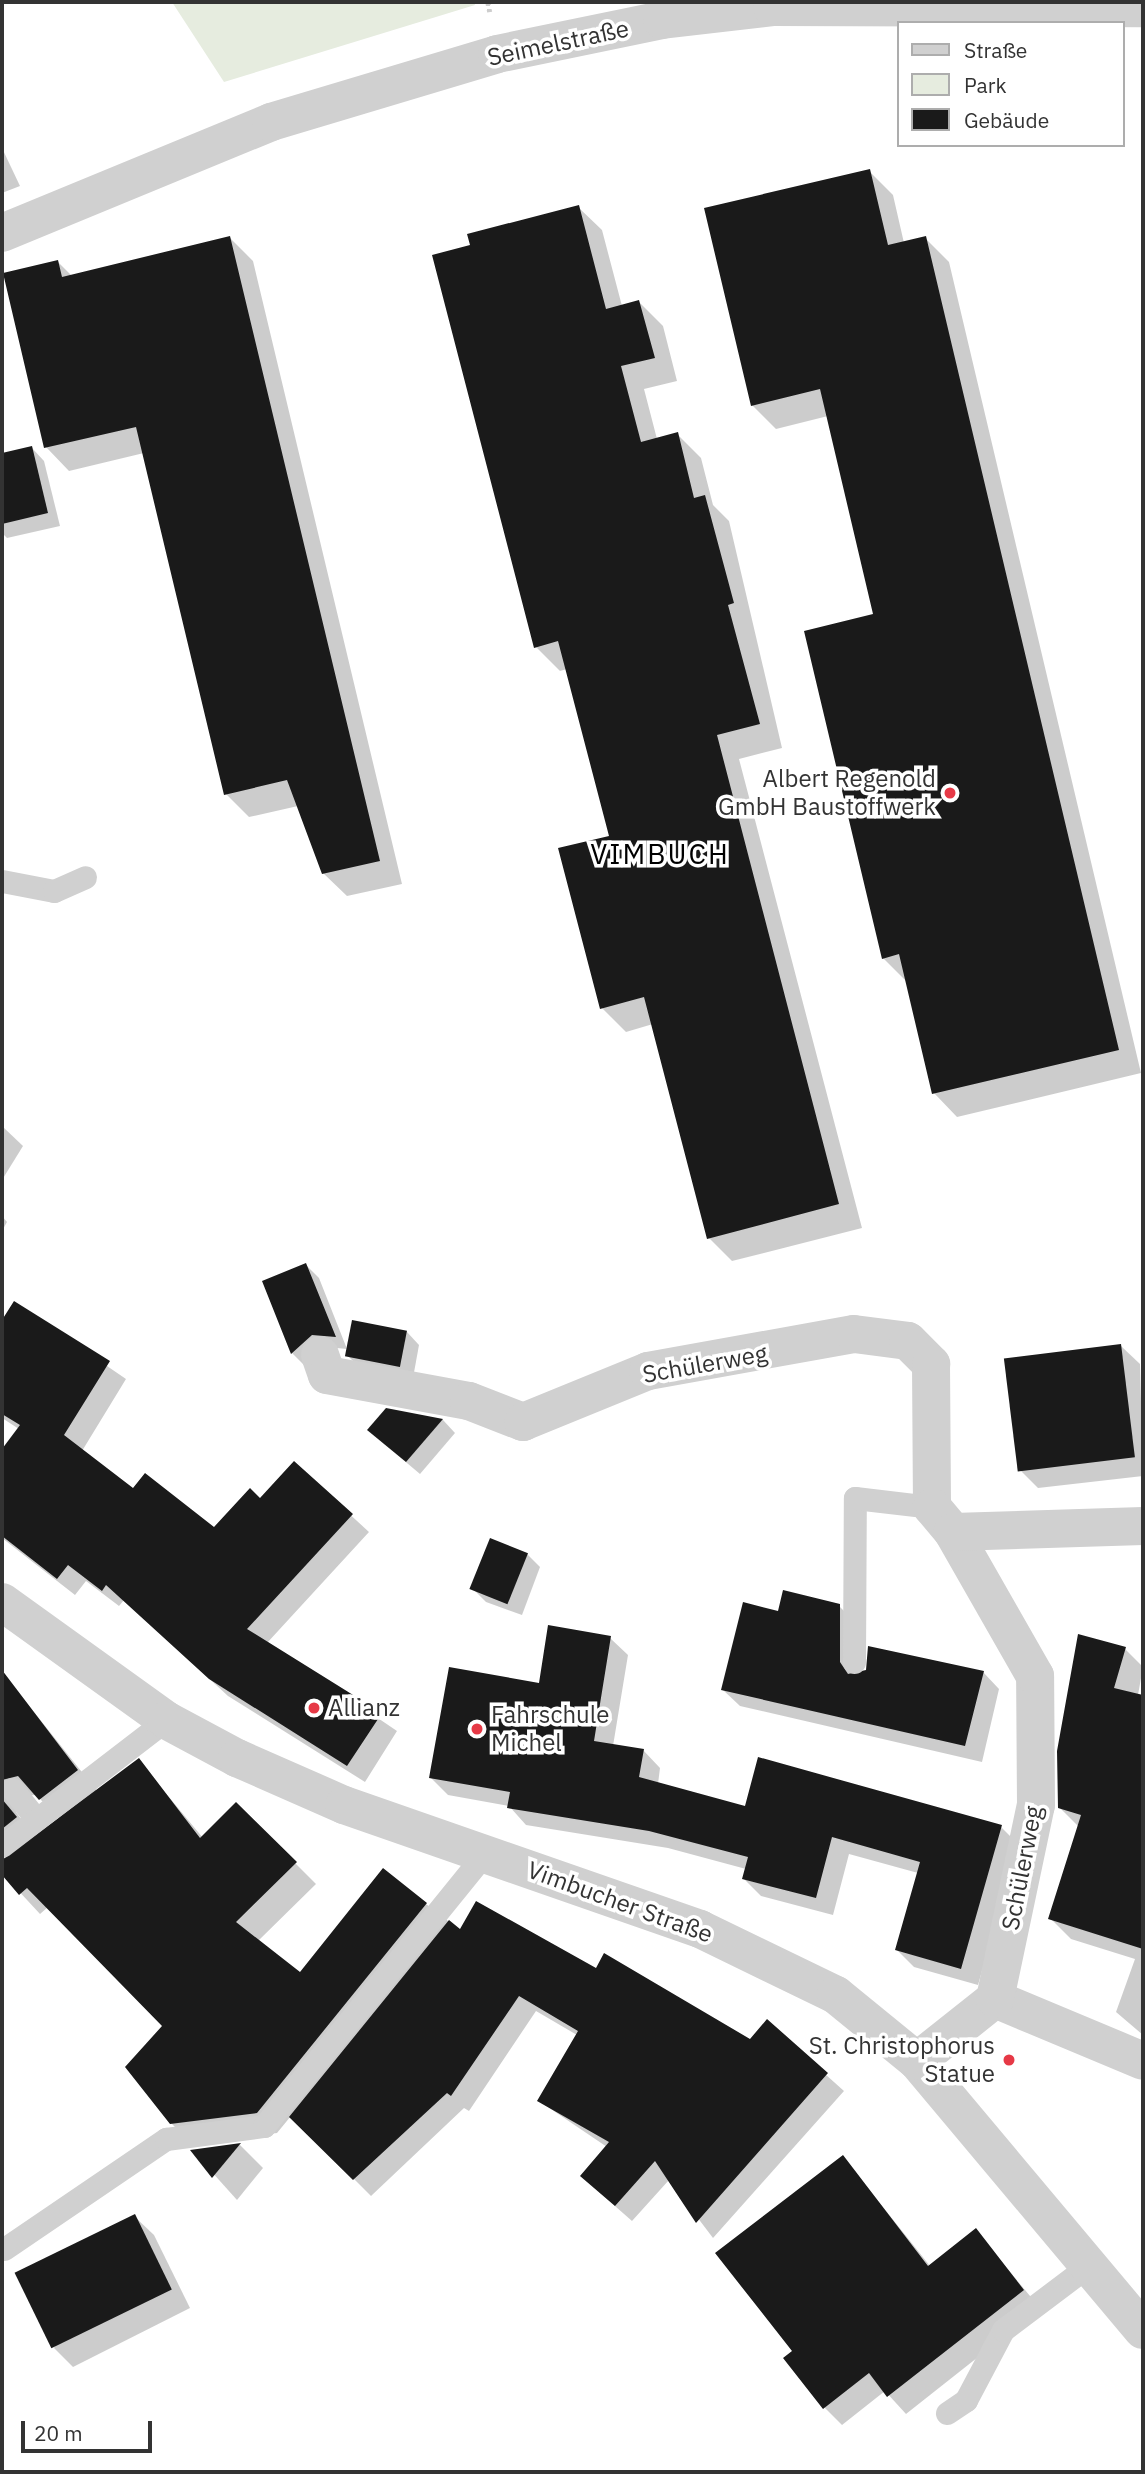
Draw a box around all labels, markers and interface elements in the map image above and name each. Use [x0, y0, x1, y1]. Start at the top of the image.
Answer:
street label: Seimelstraße [485, 14, 631, 72]
legend [897, 21, 1124, 147]
text: Straße [964, 36, 1027, 64]
text: Park [964, 71, 1007, 99]
text: Gebäude [964, 106, 1049, 134]
place label: Albert Regenold GmbH Baustoffwerk [718, 765, 936, 821]
marker: Albert Regenold GmbH Baustoffwerk [942, 785, 958, 801]
district label: VIMBUCH [591, 837, 729, 871]
street label: Schülerweg [640, 1339, 770, 1389]
place label: Allianz [328, 1694, 400, 1722]
marker: Allianz [306, 1700, 322, 1716]
place label: Fahrschule Michel [491, 1701, 609, 1757]
marker: Fahrschule Michel [469, 1721, 485, 1737]
street label: Schülerweg [996, 1803, 1048, 1933]
street label: Vimbucher Straße [524, 1855, 716, 1949]
place label: St. Christophorus Statue [809, 2032, 995, 2088]
marker: St. Christophorus Statue [1001, 2052, 1017, 2068]
scale bar [24, 2408, 156, 2452]
text: 20 m [34, 2419, 83, 2447]

